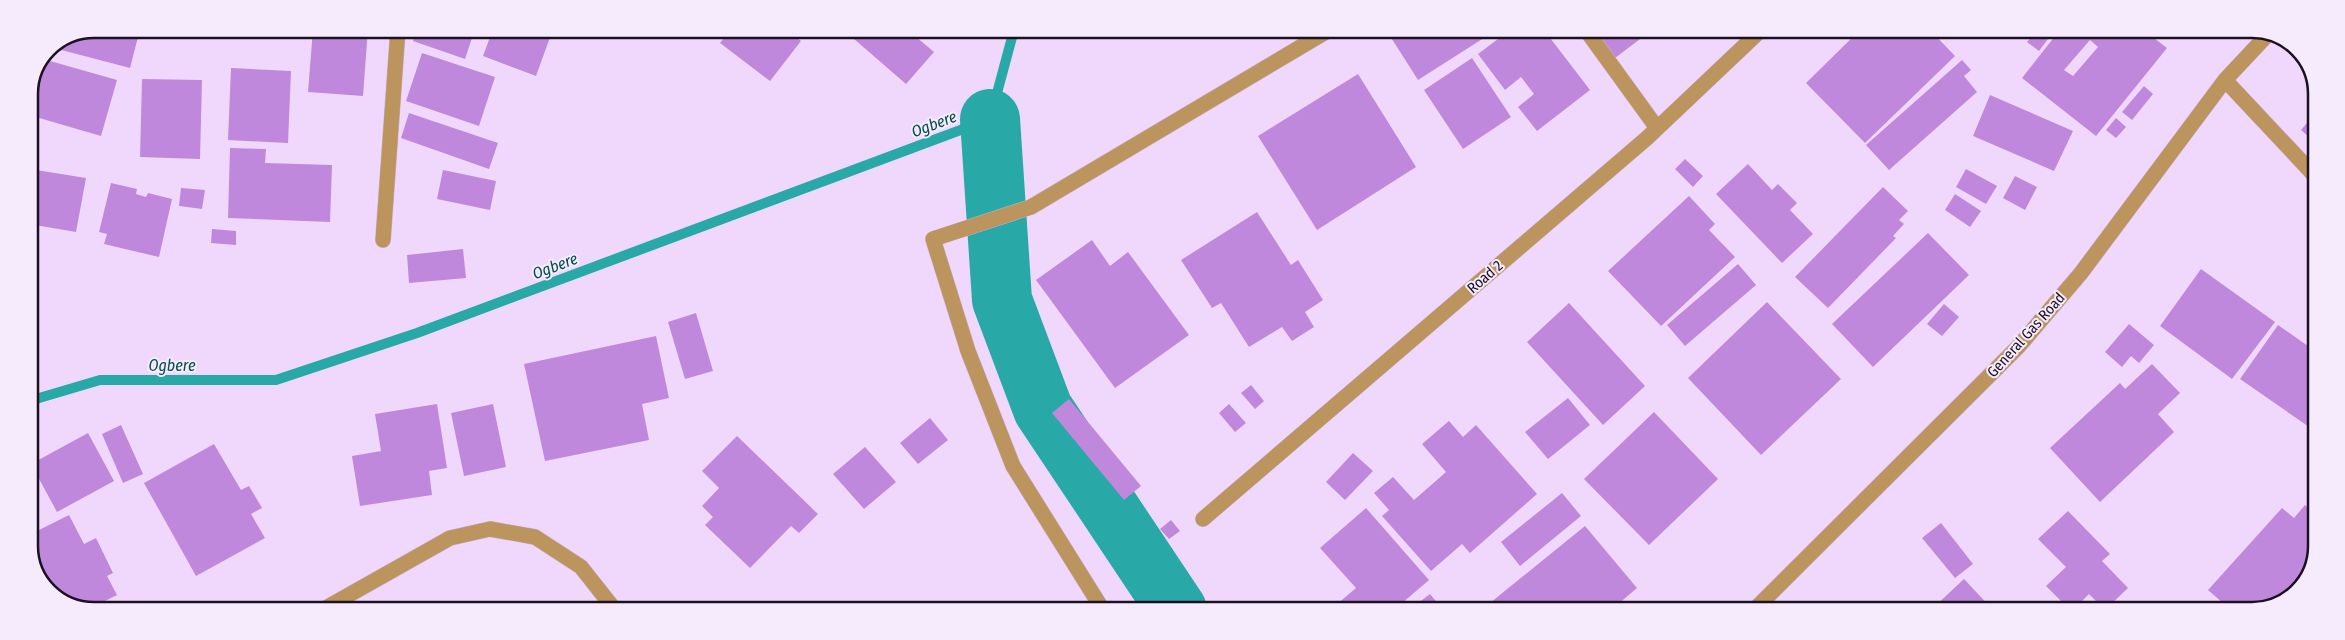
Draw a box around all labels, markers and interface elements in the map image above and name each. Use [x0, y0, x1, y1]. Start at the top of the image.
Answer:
water label: Ogbere [909, 107, 960, 141]
water label: Ogbere [530, 249, 581, 283]
street label: Road 2 [1464, 256, 1507, 297]
street label: General Gas Road [1983, 289, 2069, 381]
water label: Ogbere [148, 356, 196, 375]

